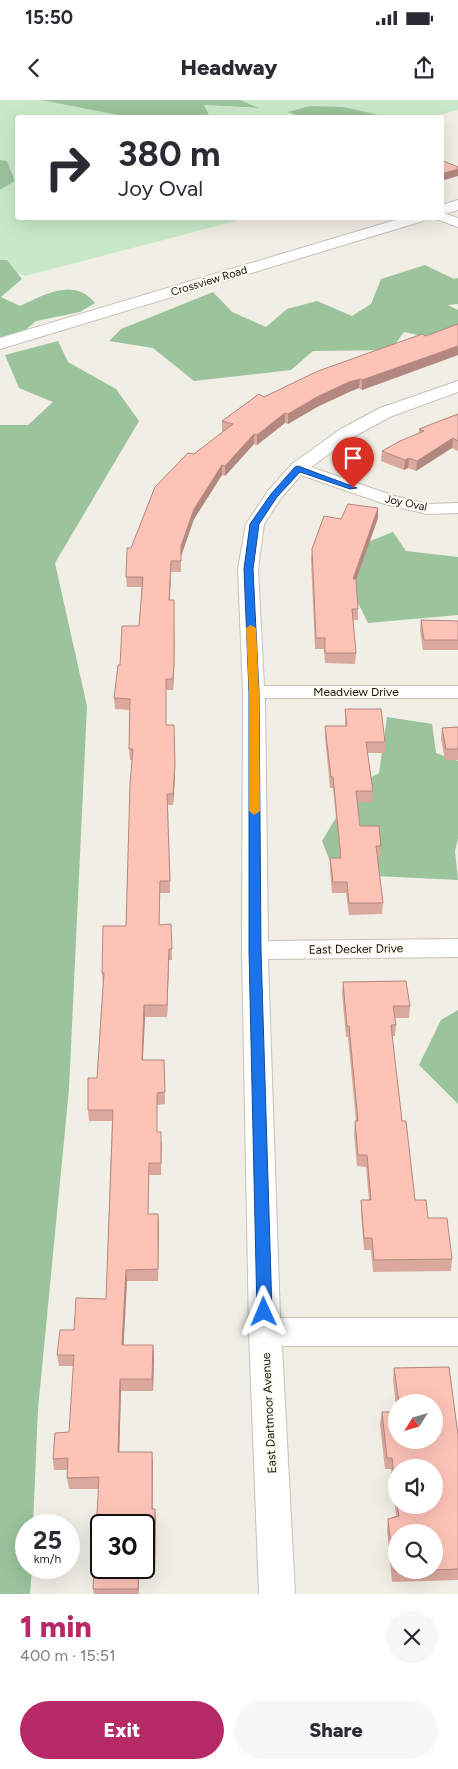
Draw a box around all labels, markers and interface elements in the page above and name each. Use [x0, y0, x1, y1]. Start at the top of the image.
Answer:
text: 15:50 [25, 6, 73, 29]
icon: back [20, 54, 48, 82]
text: Headway [180, 54, 278, 81]
icon: share [410, 54, 438, 82]
text: 380 m [118, 133, 220, 175]
icon: right [35, 135, 100, 200]
text: Joy Oval [118, 175, 203, 202]
street label: Crossview Road [169, 263, 249, 299]
pin [332, 437, 374, 488]
icon: arrive [339, 444, 367, 472]
street label: Joy Oval [384, 492, 428, 514]
street label: Meadview Drive [313, 685, 399, 699]
street label: East Decker Drive [309, 941, 404, 957]
position arrow [237, 1285, 289, 1337]
street label: East Dartmoor Avenue [259, 1352, 279, 1474]
north arrow [388, 1394, 442, 1449]
map controls [388, 1394, 443, 1579]
button: sound [388, 1459, 443, 1514]
speed limit sign: 30 [90, 1514, 155, 1579]
button: search [388, 1524, 443, 1579]
text: 25 [33, 1525, 62, 1555]
text: km/h [34, 1552, 61, 1566]
text: 1 min [20, 1608, 92, 1645]
button: close [386, 1611, 438, 1663]
text: 400 m · 15:51 [20, 1646, 116, 1665]
button: Exit [20, 1701, 224, 1759]
button: Share [234, 1701, 438, 1759]

